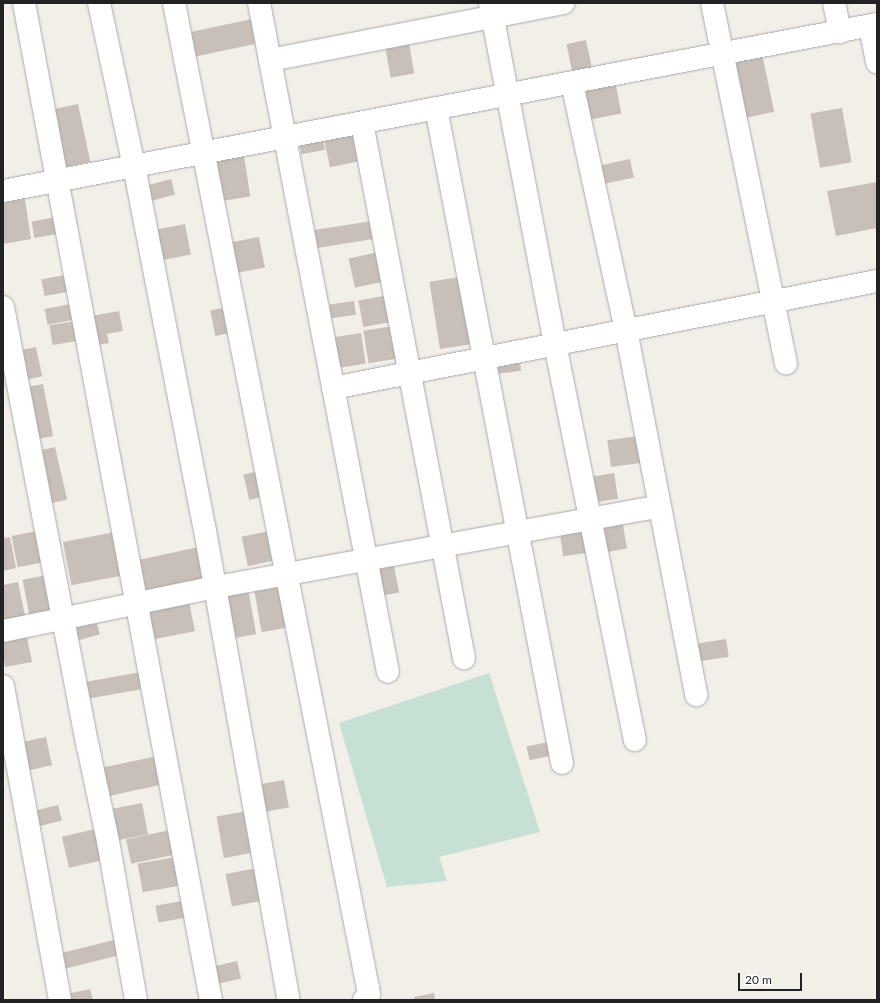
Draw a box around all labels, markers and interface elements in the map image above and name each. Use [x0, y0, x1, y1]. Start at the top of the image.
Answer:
scale bar [740, 965, 804, 991]
text: 20 m [745, 972, 772, 987]

